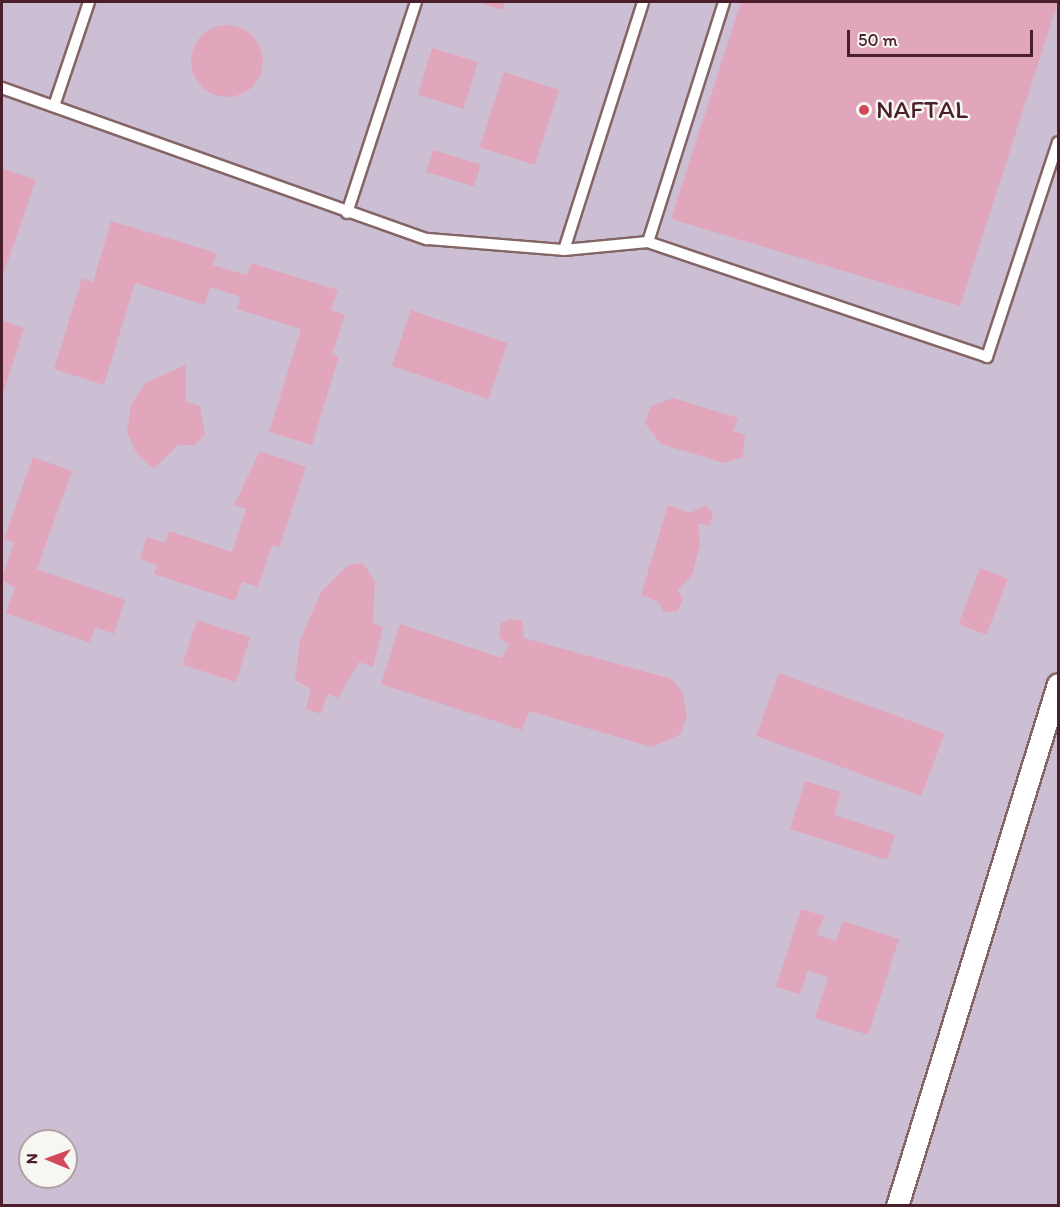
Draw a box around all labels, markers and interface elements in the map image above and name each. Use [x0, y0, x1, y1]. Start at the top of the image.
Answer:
scale bar [850, 18, 1036, 56]
text: 50 m [858, 29, 898, 51]
place label: NAFTAL [876, 94, 968, 126]
marker: NAFTAL [857, 103, 871, 117]
north arrow [18, 1129, 78, 1189]
text: N [22, 1153, 41, 1164]

